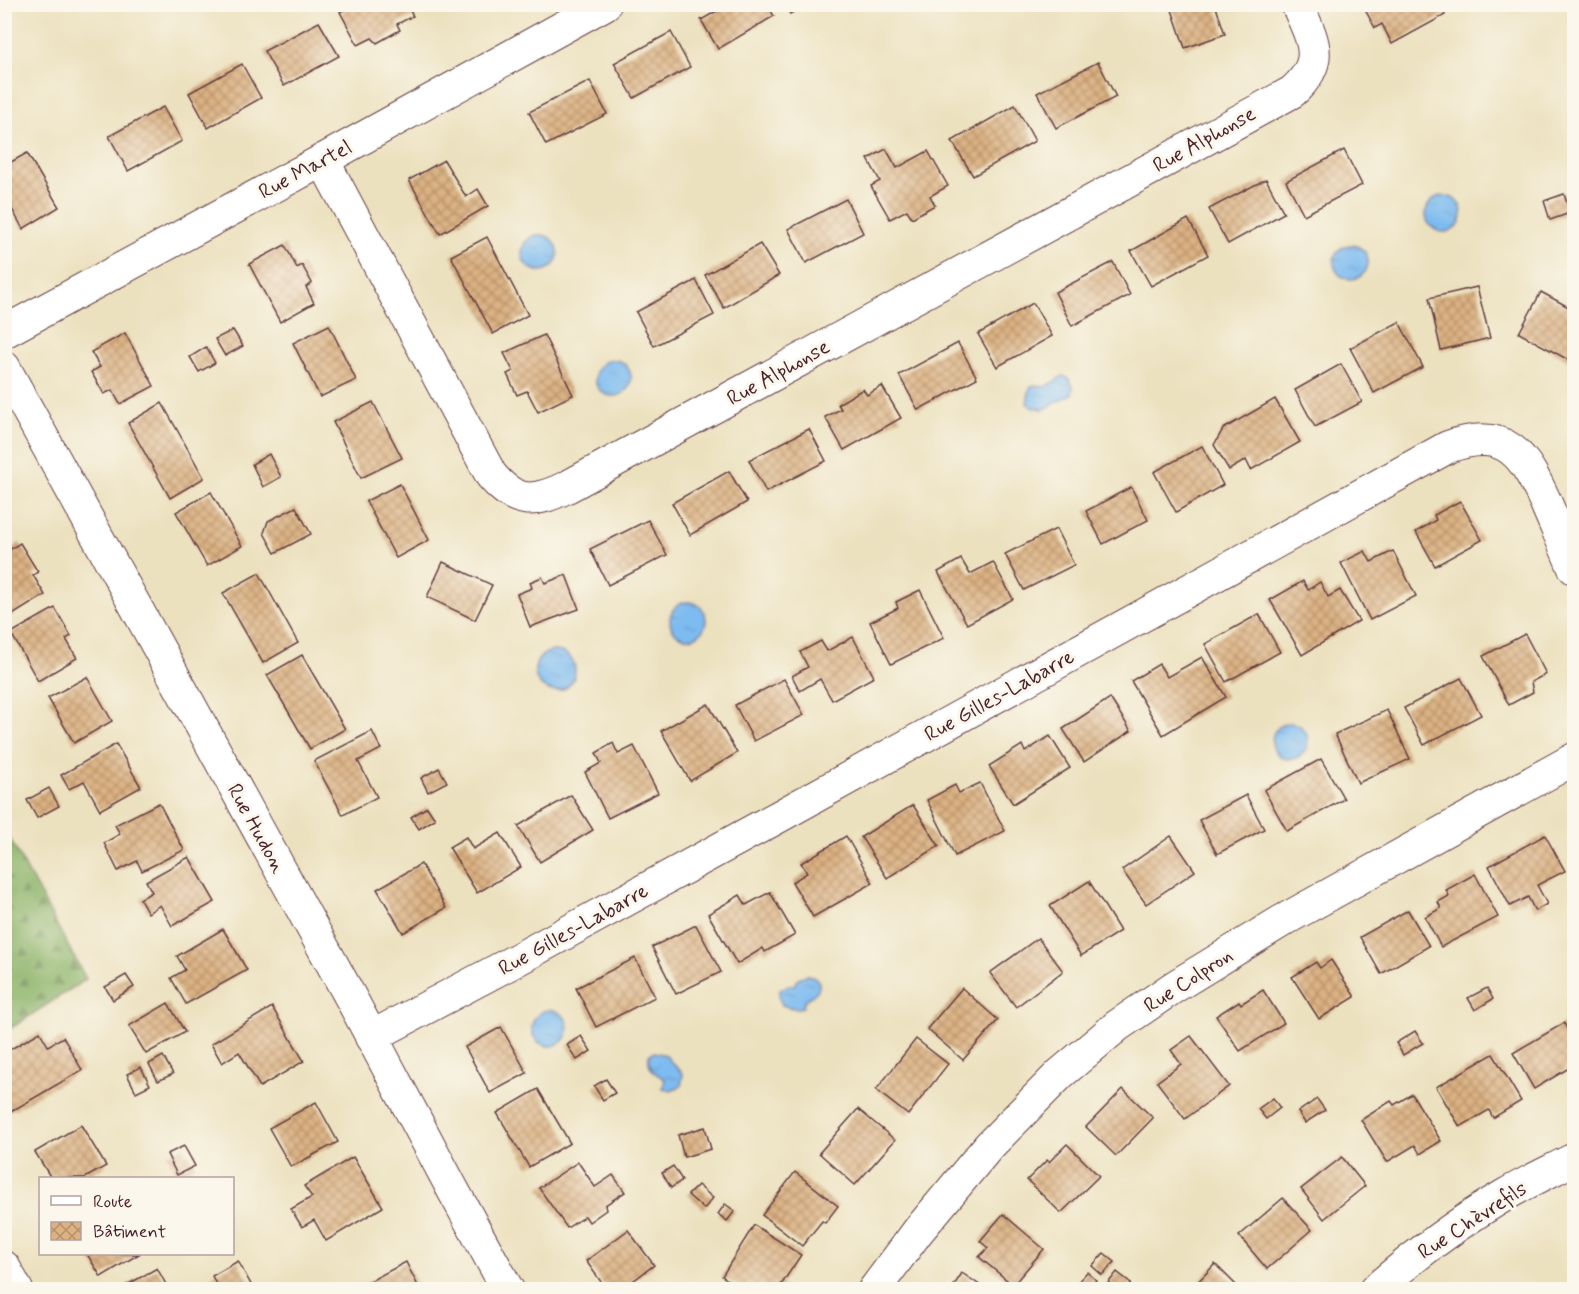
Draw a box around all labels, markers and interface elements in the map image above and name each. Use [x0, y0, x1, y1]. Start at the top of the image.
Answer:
street label: Rue Alphonse [1148, 100, 1261, 180]
street label: Rue Martel [254, 134, 357, 206]
street label: Rue Alphonse [722, 333, 835, 413]
street label: Rue Gilles-Labarre [919, 643, 1080, 749]
street label: Rue Hudon [220, 779, 292, 879]
street label: Rue Gilles-Labarre [493, 877, 654, 983]
street label: Rue Colpron [1139, 942, 1238, 1020]
street label: Rue Chèvrefils [1413, 1175, 1532, 1266]
legend [39, 1177, 234, 1255]
text: Route [93, 1190, 132, 1214]
text: Bâtiment [93, 1220, 166, 1244]

